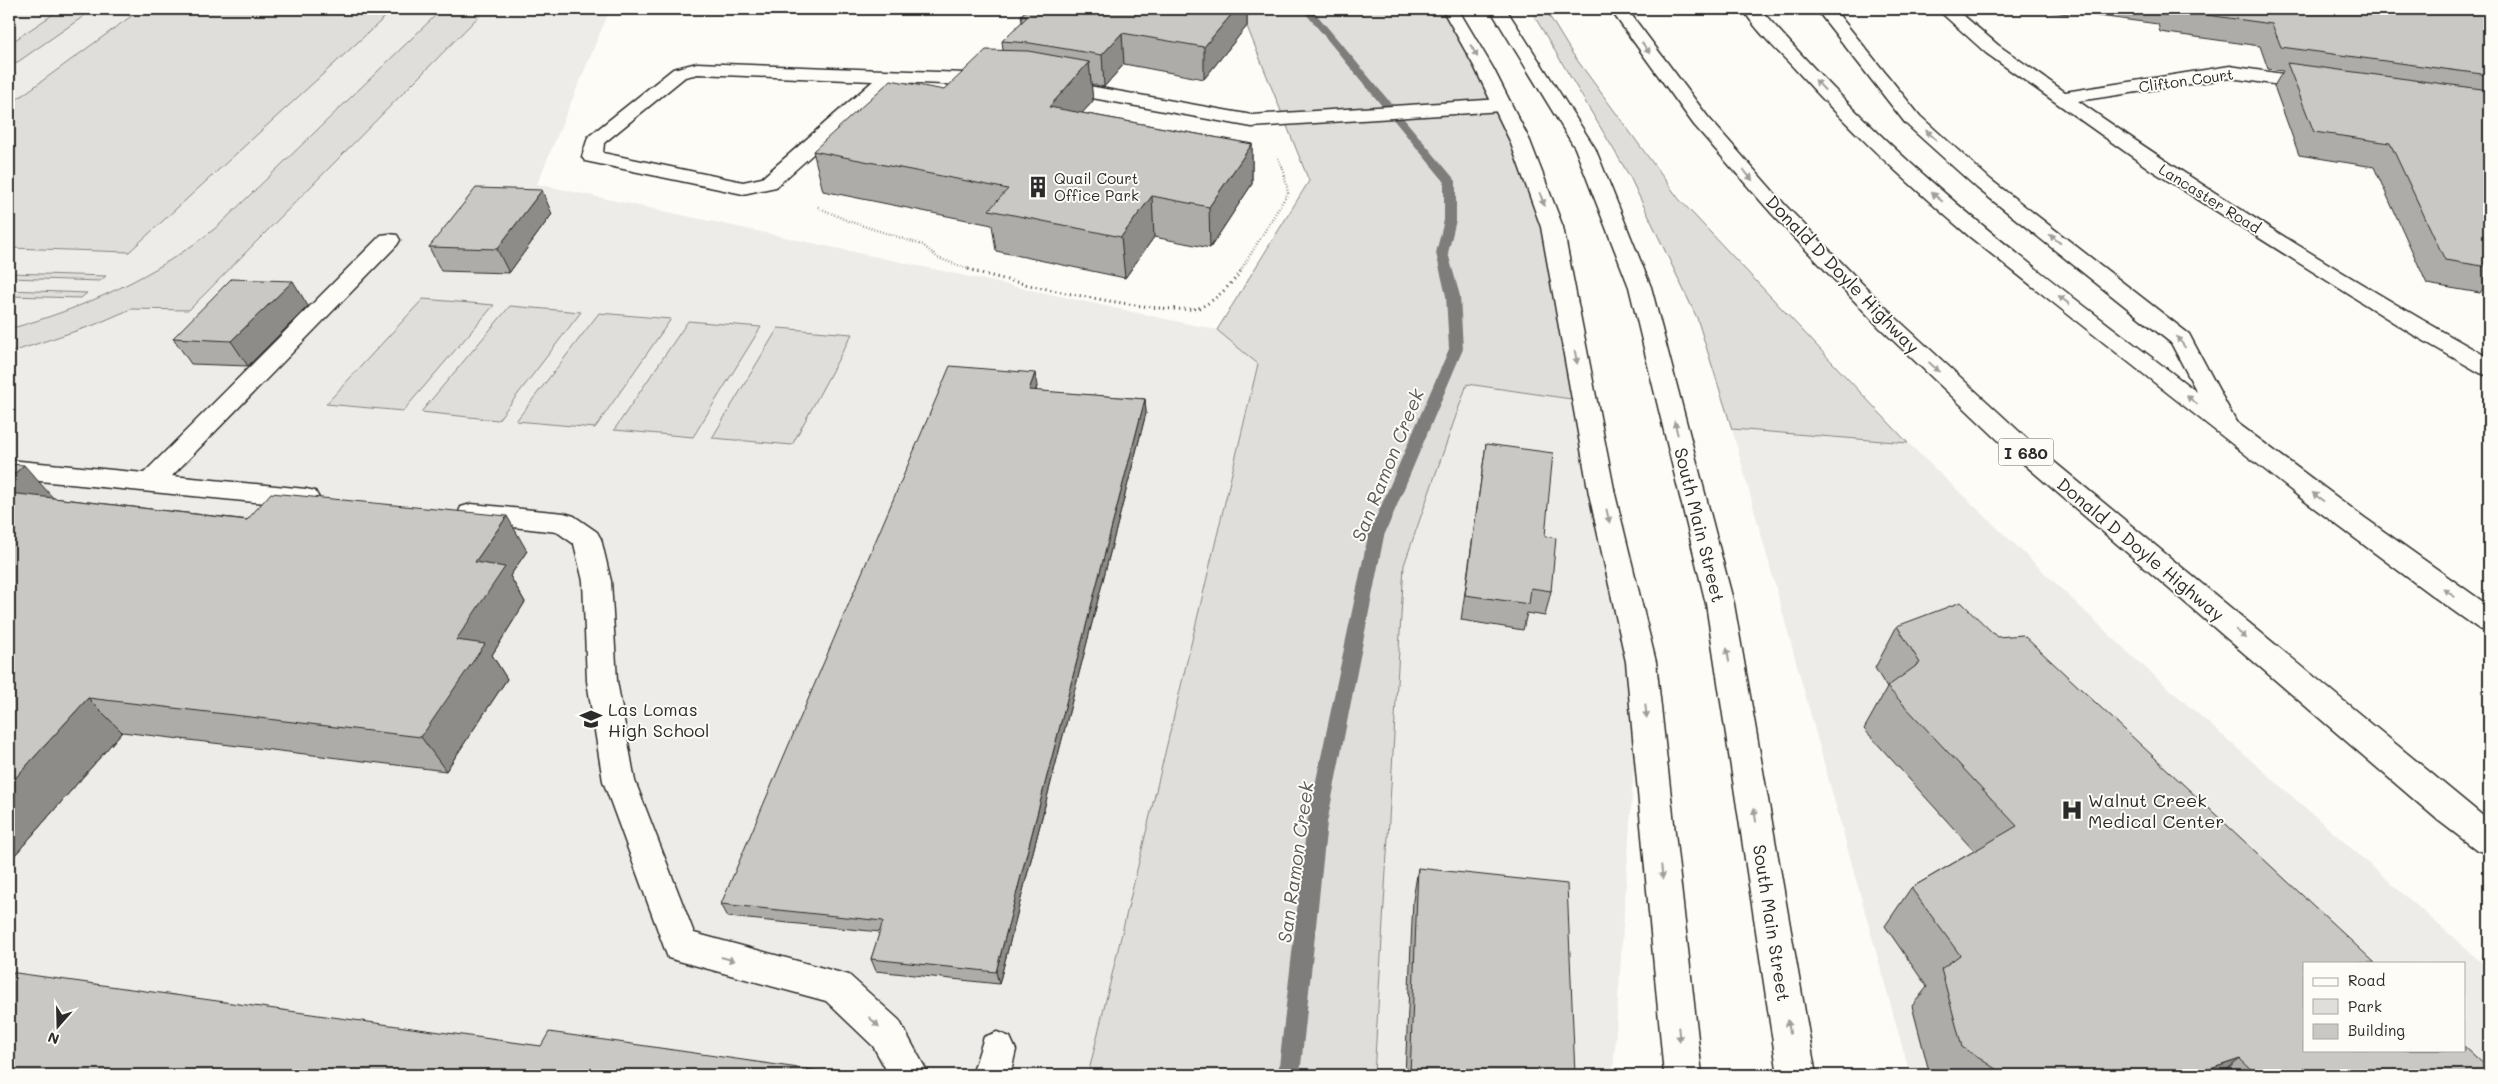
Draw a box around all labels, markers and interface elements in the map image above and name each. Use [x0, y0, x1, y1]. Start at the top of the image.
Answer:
one-way arrow [1641, 41, 1651, 55]
one-way arrow [1470, 44, 1479, 58]
street label: Clifton Court [2137, 63, 2235, 97]
one-way arrow [1814, 79, 1826, 91]
one-way arrow [1925, 129, 1937, 141]
street label: Lancaster Road [2155, 159, 2265, 237]
place label: Quail Court Office Park [1054, 168, 1139, 205]
one-way arrow [1742, 168, 1754, 180]
building icon: Quail Court Office Park [1025, 174, 1051, 200]
street label: Donald D Doyle Highway [1761, 190, 1925, 358]
one-way arrow [1539, 191, 1546, 206]
one-way arrow [1931, 192, 1944, 203]
one-way arrow [2049, 234, 2062, 245]
one-way arrow [2058, 294, 2071, 305]
one-way arrow [2176, 335, 2186, 349]
one-way arrow [1573, 349, 1581, 365]
one-way arrow [1928, 361, 1940, 373]
water label: San Ramon Creek [1345, 384, 1429, 545]
one-way arrow [2185, 395, 2198, 405]
one-way arrow [1672, 421, 1680, 436]
road number: I 680 [1998, 438, 2054, 466]
street label: South Main Street [1669, 445, 1731, 605]
street label: Donald D Doyle Highway [2052, 472, 2230, 626]
one-way arrow [2312, 491, 2325, 502]
one-way arrow [1604, 509, 1612, 524]
one-way arrow [2442, 588, 2456, 598]
one-way arrow [2235, 628, 2247, 640]
one-way arrow [1724, 646, 1732, 662]
place label: Las Lomas High School [608, 697, 709, 742]
one-way arrow [1642, 703, 1650, 719]
school or university icon: Las Lomas High School [578, 706, 604, 732]
water label: San Ramon Creek [1271, 779, 1319, 944]
place label: Walnut Creek Medical Center [2088, 788, 2225, 833]
hospital icon: Walnut Creek Medical Center [2059, 797, 2085, 823]
one-way arrow [1750, 807, 1758, 823]
street label: South Main Street [1748, 843, 1796, 1003]
one-way arrow [1659, 865, 1667, 881]
one-way arrow [721, 955, 736, 963]
legend [2303, 962, 2466, 1052]
text: Road [2348, 970, 2385, 990]
text: Park [2348, 996, 2382, 1016]
north arrow [32, 1002, 82, 1052]
one-way arrow [867, 1016, 879, 1028]
one-way arrow [1785, 1019, 1793, 1035]
text: Building [2348, 1020, 2405, 1040]
one-way arrow [1675, 1026, 1683, 1042]
text: N [45, 1028, 62, 1049]

